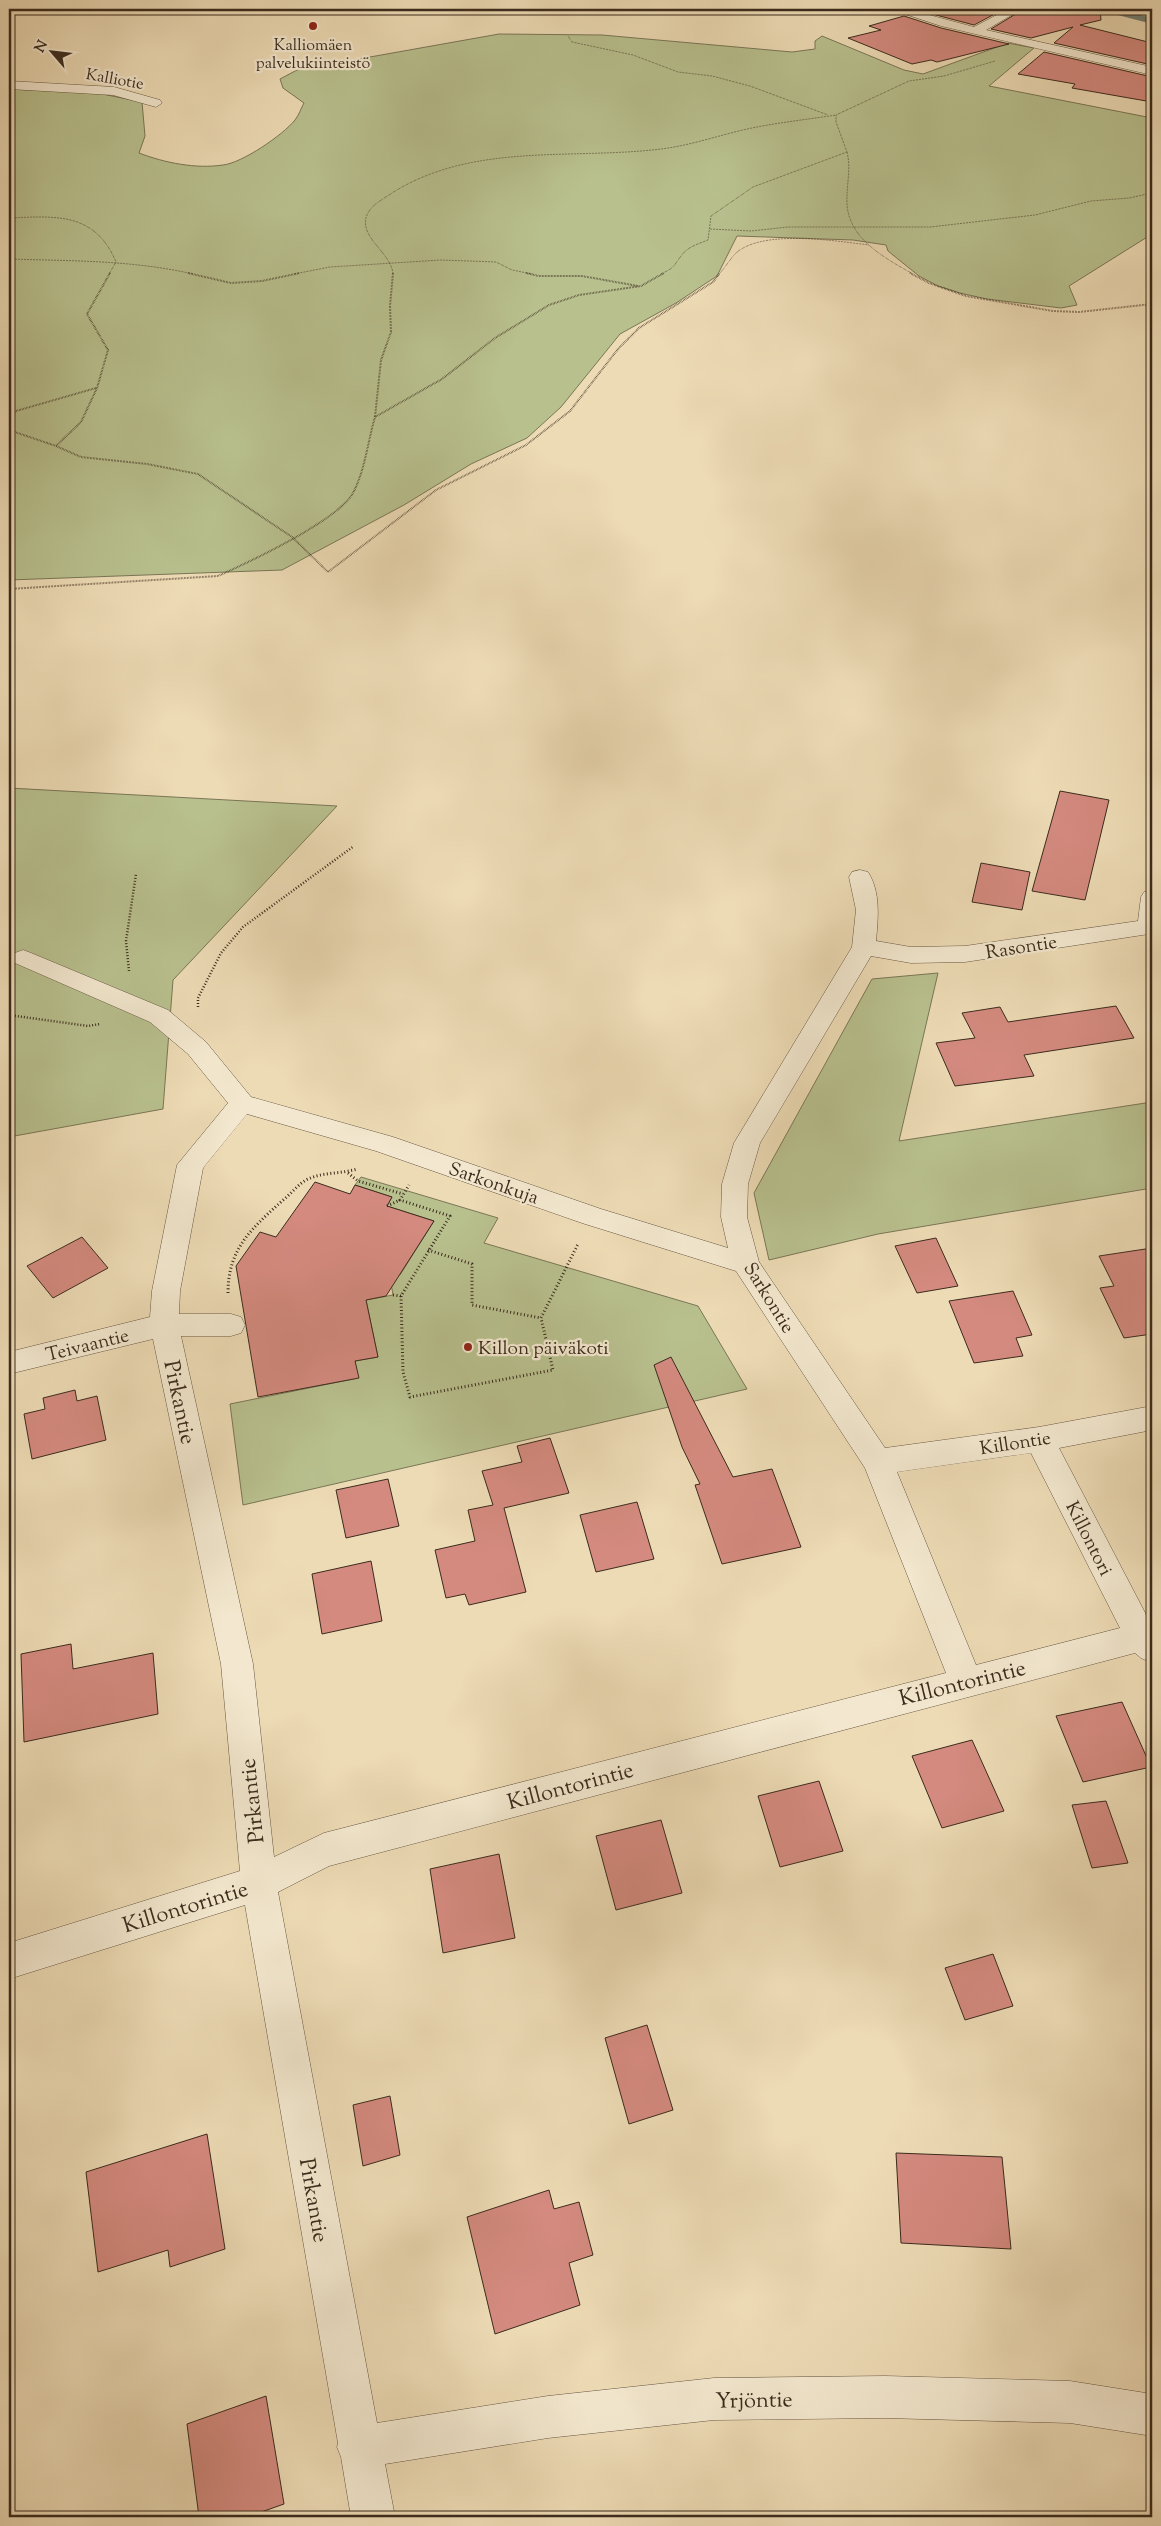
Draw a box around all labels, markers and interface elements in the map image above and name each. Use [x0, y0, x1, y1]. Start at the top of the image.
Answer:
marker: Kalliomäen palvelukiinteistö [307, 20, 319, 32]
north arrow [28, 28, 78, 78]
place label: Kalliomäen palvelukiinteistö [256, 35, 370, 76]
text: N [31, 37, 54, 56]
street label: Kalliotie [84, 64, 145, 97]
street label: Rasontie [984, 929, 1059, 967]
street label: Sarkonkuja [445, 1156, 542, 1212]
street label: Sarkontie [736, 1258, 800, 1339]
street label: Teivaantie [43, 1323, 132, 1370]
place label: Killon päiväkoti [478, 1336, 609, 1363]
marker: Killon päiväkoti [462, 1341, 474, 1353]
street label: Pirkantie [154, 1358, 203, 1448]
street label: Killontie [978, 1426, 1053, 1463]
street label: Killontori [1057, 1497, 1118, 1581]
street label: Killontorintie [896, 1654, 1030, 1716]
street label: Killontorintie [504, 1756, 638, 1820]
street label: Pirkantie [234, 1757, 274, 1845]
street label: Killontorintie [119, 1875, 253, 1943]
street label: Pirkantie [289, 2156, 335, 2245]
street label: Yrjöntie [715, 2385, 793, 2419]

